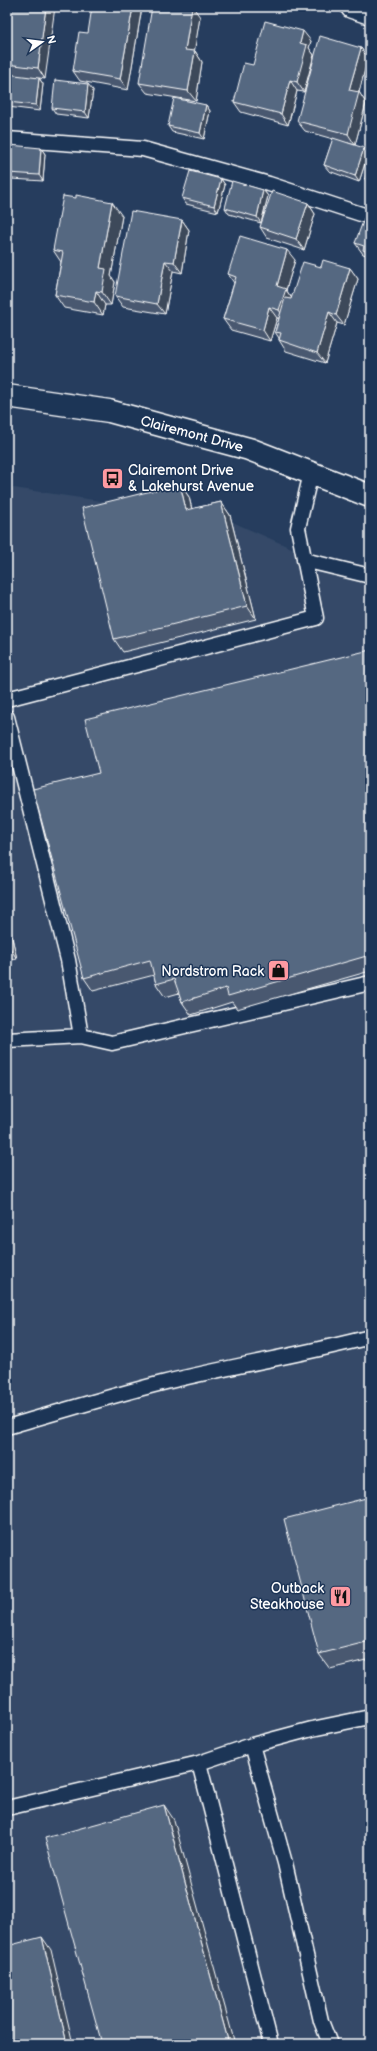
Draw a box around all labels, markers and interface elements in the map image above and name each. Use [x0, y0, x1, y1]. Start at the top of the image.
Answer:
north arrow [22, 22, 62, 62]
text: N [44, 34, 59, 45]
street label: Clairemont Drive [139, 412, 245, 456]
place label: Clairemont Drive & Lakehurst Avenue [128, 462, 254, 495]
bus stop icon: Clairemont Drive & Lakehurst Avenue [100, 465, 126, 491]
shop icon: Nordstrom Rack [266, 958, 292, 984]
place label: Nordstrom Rack [161, 963, 264, 980]
place label: Outback Steakhouse [250, 1580, 324, 1613]
restaurant icon: Outback Steakhouse [327, 1583, 353, 1609]

